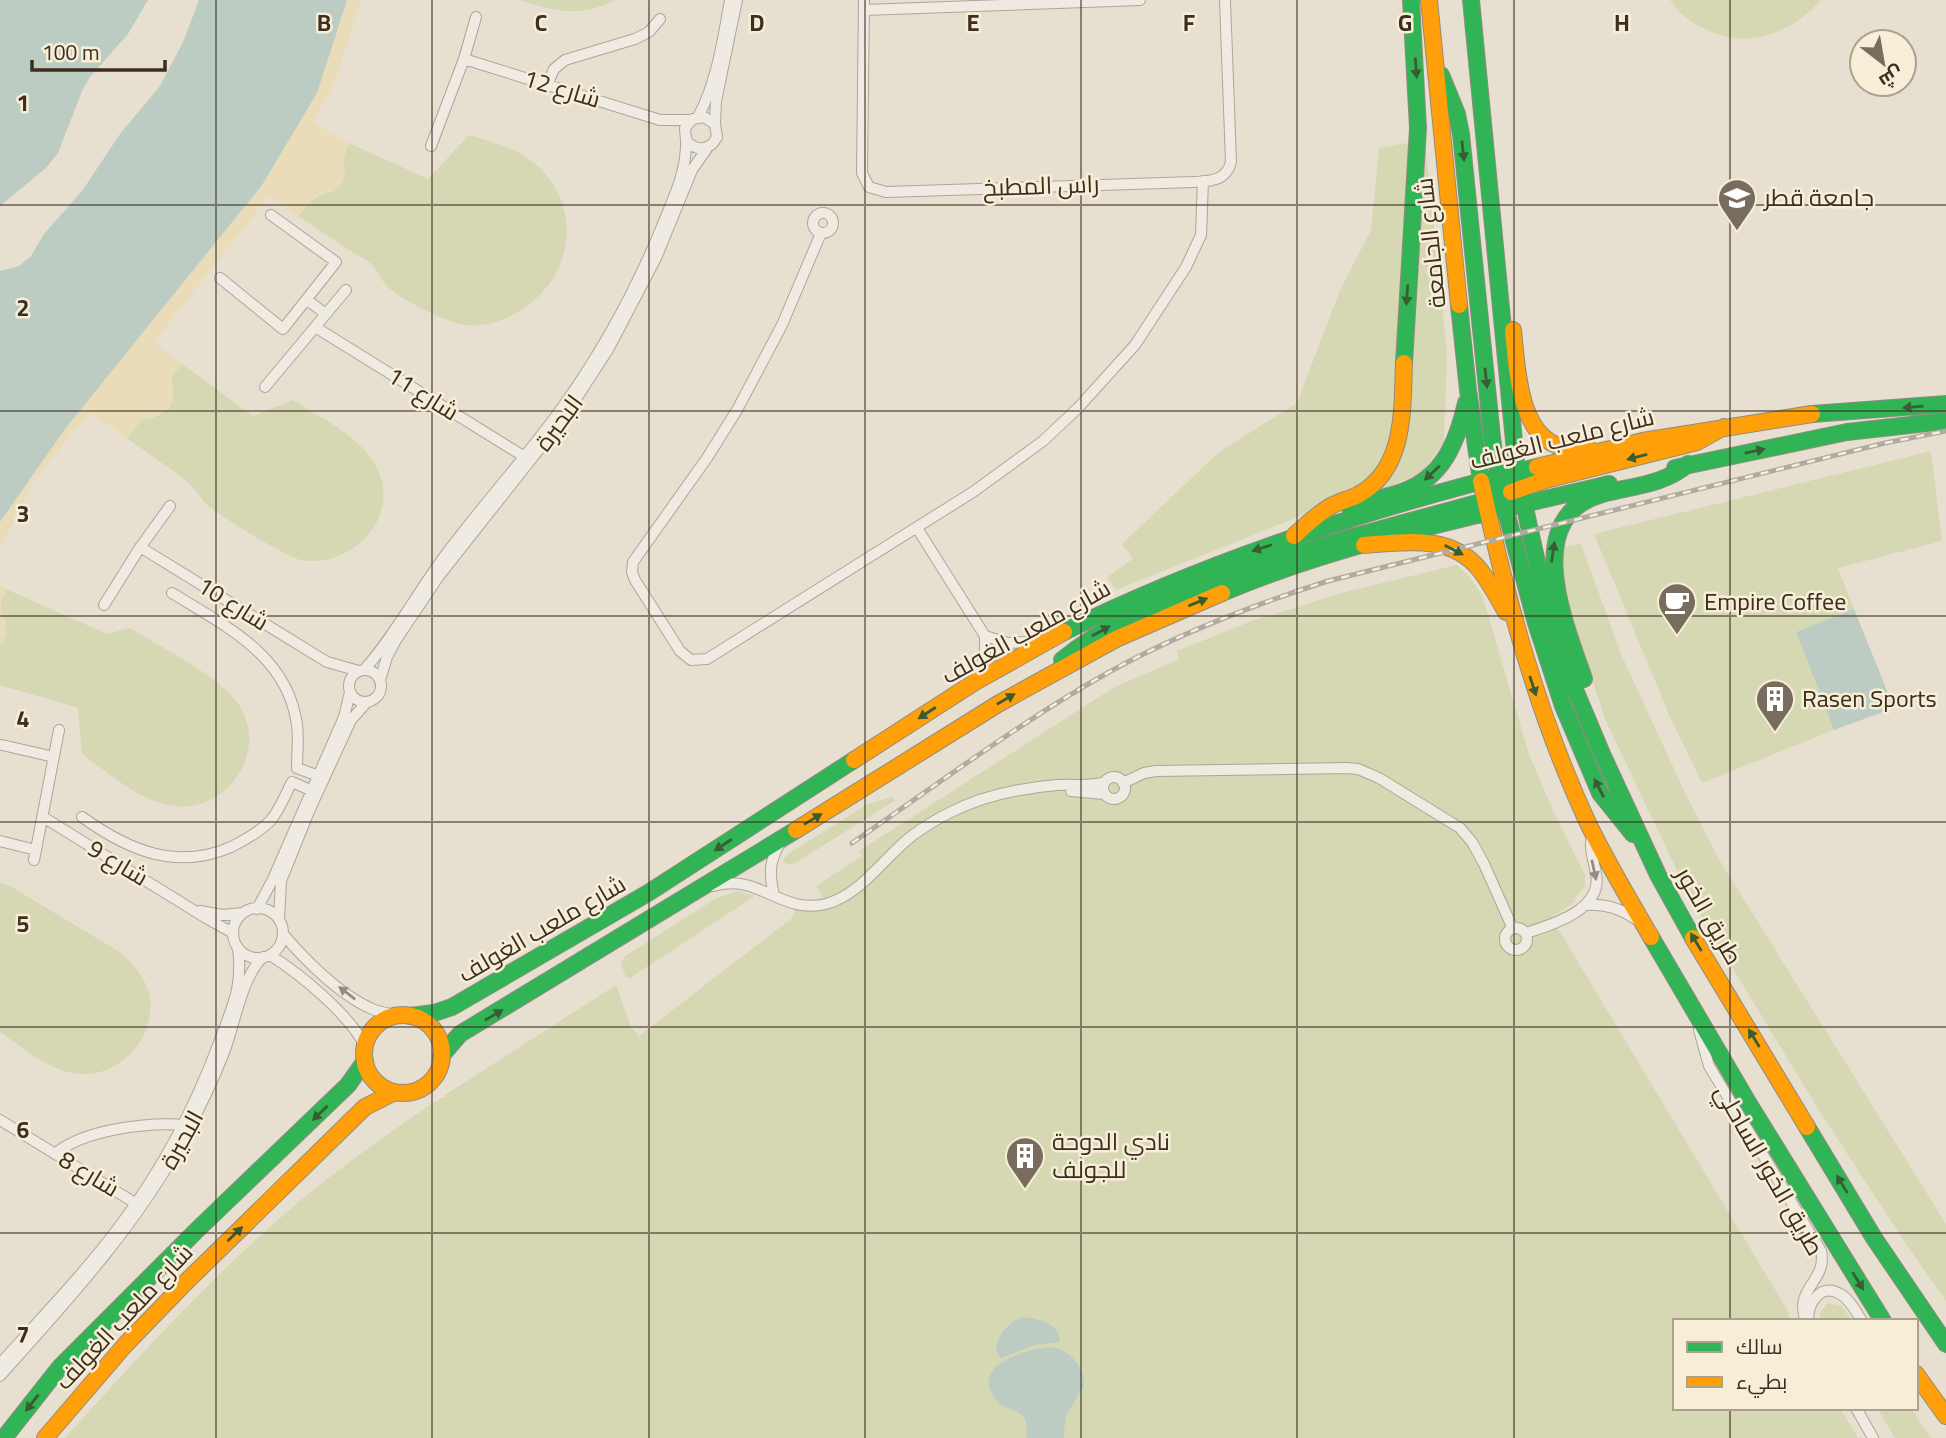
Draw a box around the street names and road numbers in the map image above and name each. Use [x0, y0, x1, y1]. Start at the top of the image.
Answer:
street label: شارع 12 [518, 56, 606, 122]
street label: راس المطبخ [982, 161, 1100, 210]
street label: شارع الجامعة [1401, 176, 1460, 311]
street label: شارع 11 [378, 354, 469, 434]
street label: البحيرة [522, 384, 595, 461]
street label: شارع ملعب الغولف [1465, 394, 1659, 483]
street label: شارع 10 [188, 564, 279, 644]
street label: شارع ملعب الغولف [932, 566, 1119, 697]
street label: شارع 9 [79, 826, 158, 899]
street label: طريق الخور [1662, 856, 1756, 974]
street label: شارع ملعب الغولف [449, 862, 635, 995]
street label: طريق الخور الساحلي [1702, 1075, 1837, 1264]
street label: البحيرة [147, 1101, 216, 1178]
street label: شارع 8 [50, 1137, 129, 1210]
street label: شارع ملعب الغولف [43, 1232, 204, 1401]

